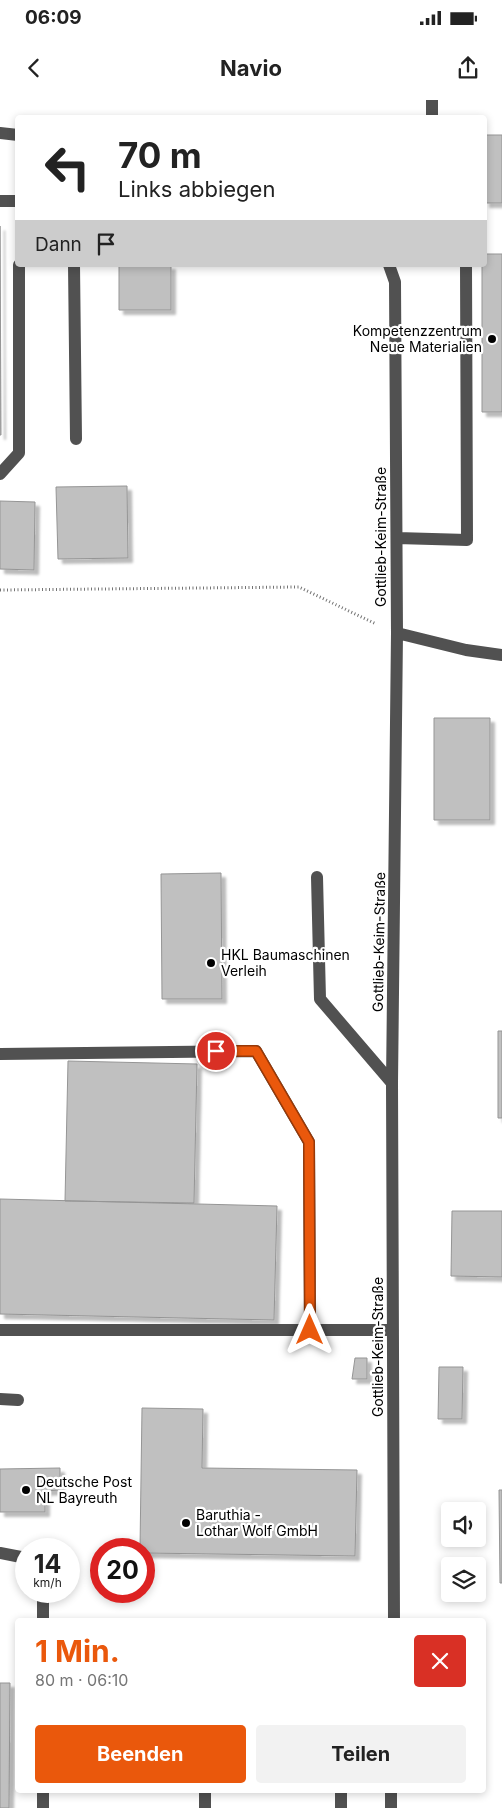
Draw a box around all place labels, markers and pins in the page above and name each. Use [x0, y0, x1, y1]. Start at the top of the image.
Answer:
place label: Kompetenzzentrum Neue Materialien [353, 322, 482, 355]
marker: Kompetenzzentrum Neue Materialien [486, 333, 498, 345]
place label: HKL Baumaschinen Verleih [221, 946, 350, 979]
marker: HKL Baumaschinen Verleih [205, 957, 217, 969]
pin [195, 1030, 237, 1072]
place label: Deutsche Post NL Bayreuth [36, 1473, 132, 1506]
marker: Deutsche Post NL Bayreuth [20, 1484, 32, 1496]
place label: Baruthia - Lothar Wolf GmbH [196, 1506, 318, 1539]
marker: Baruthia - Lothar Wolf GmbH [180, 1517, 192, 1529]

